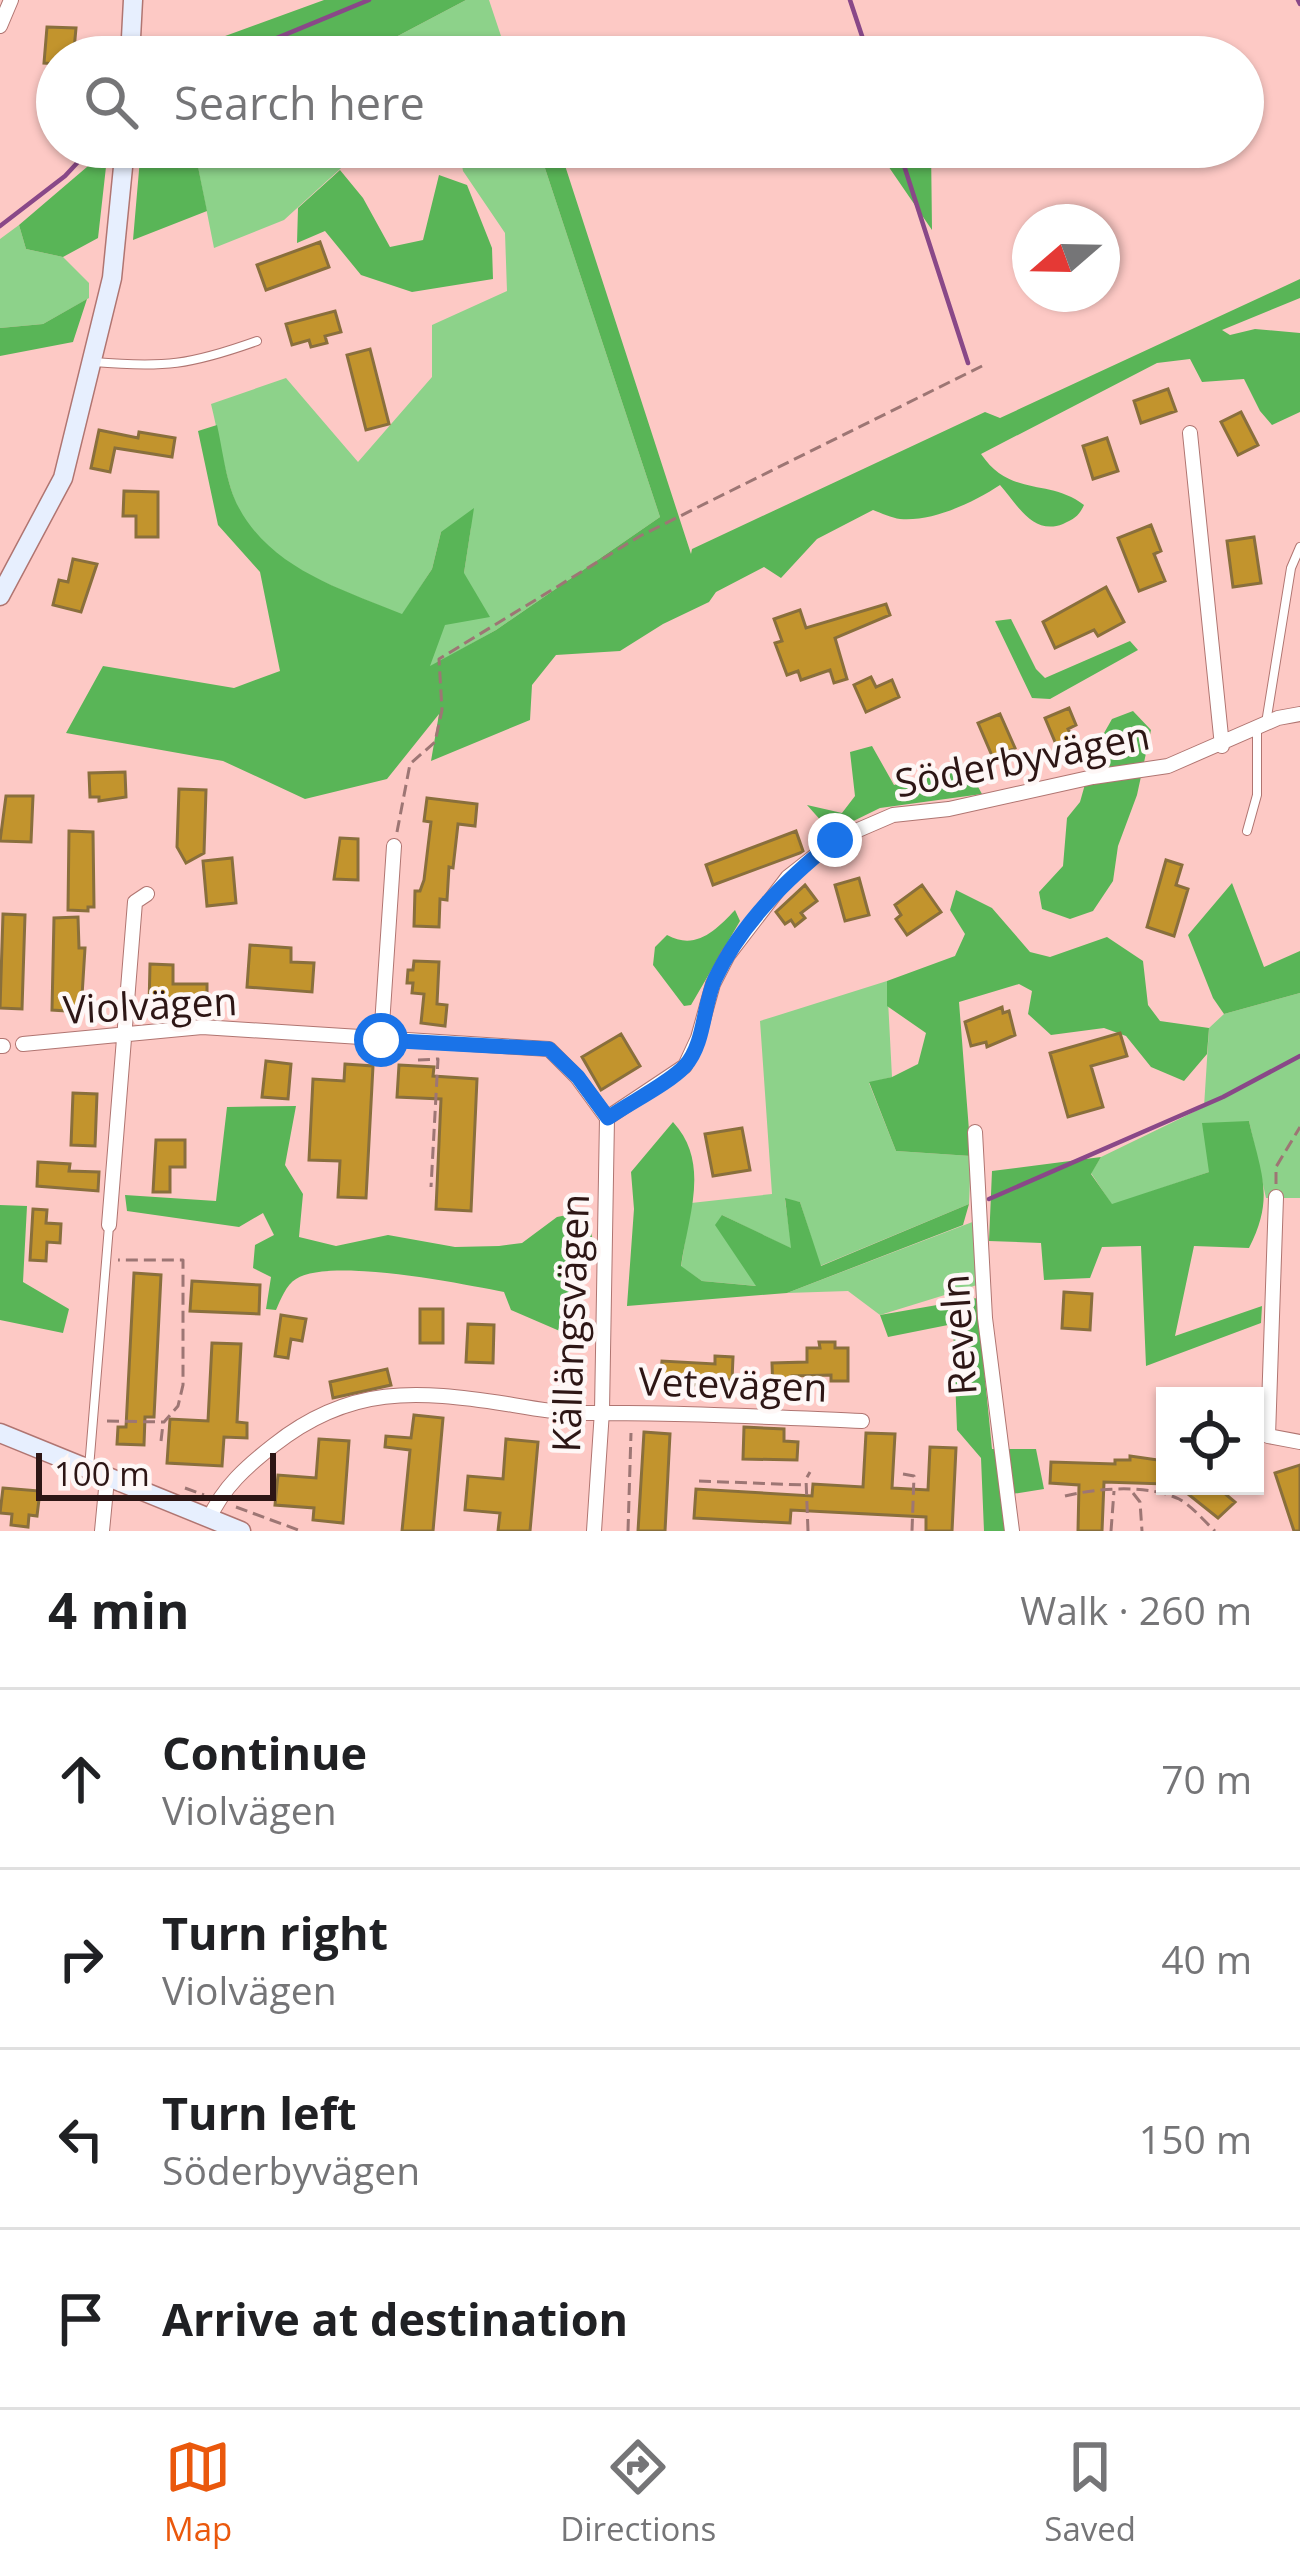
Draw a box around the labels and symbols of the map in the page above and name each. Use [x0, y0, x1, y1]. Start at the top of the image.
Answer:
north arrow [1012, 204, 1120, 312]
street label: Söderbyvägen [890, 707, 1154, 809]
route end [808, 813, 862, 867]
street label: Violvägen [61, 973, 239, 1035]
route start [354, 1013, 408, 1067]
street label: Källängsvägen [538, 1193, 600, 1453]
street label: Reveln [926, 1273, 988, 1397]
street label: Vetevägen [638, 1353, 828, 1413]
scale bar [36, 1447, 276, 1500]

